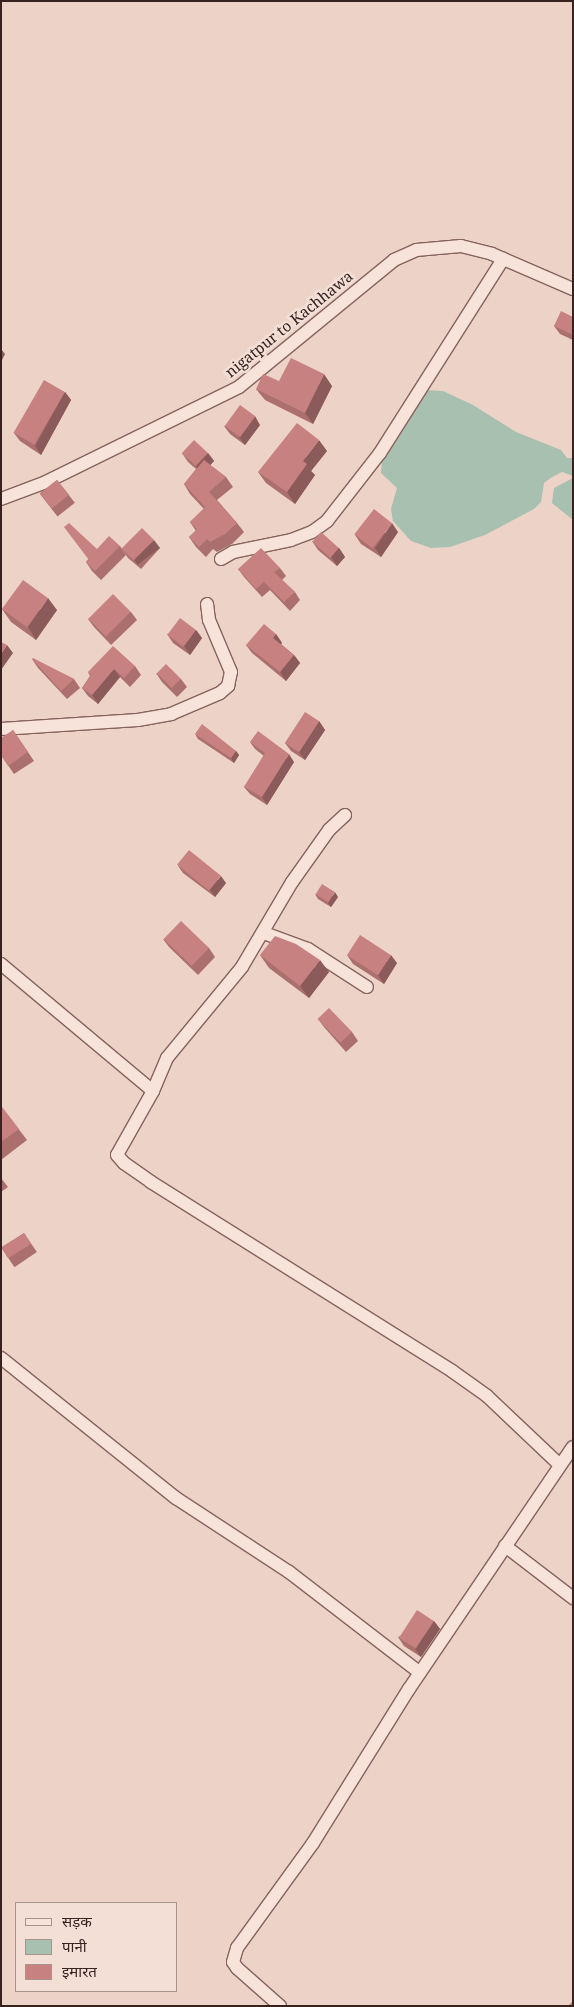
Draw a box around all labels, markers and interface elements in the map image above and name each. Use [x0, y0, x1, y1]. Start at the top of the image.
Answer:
street label: nigatpur to Kachhawa [222, 267, 356, 381]
legend [15, 1902, 178, 1992]
text: सड़क [62, 1911, 92, 1931]
text: पानी [62, 1936, 87, 1956]
text: इमारत [62, 1961, 97, 1981]

